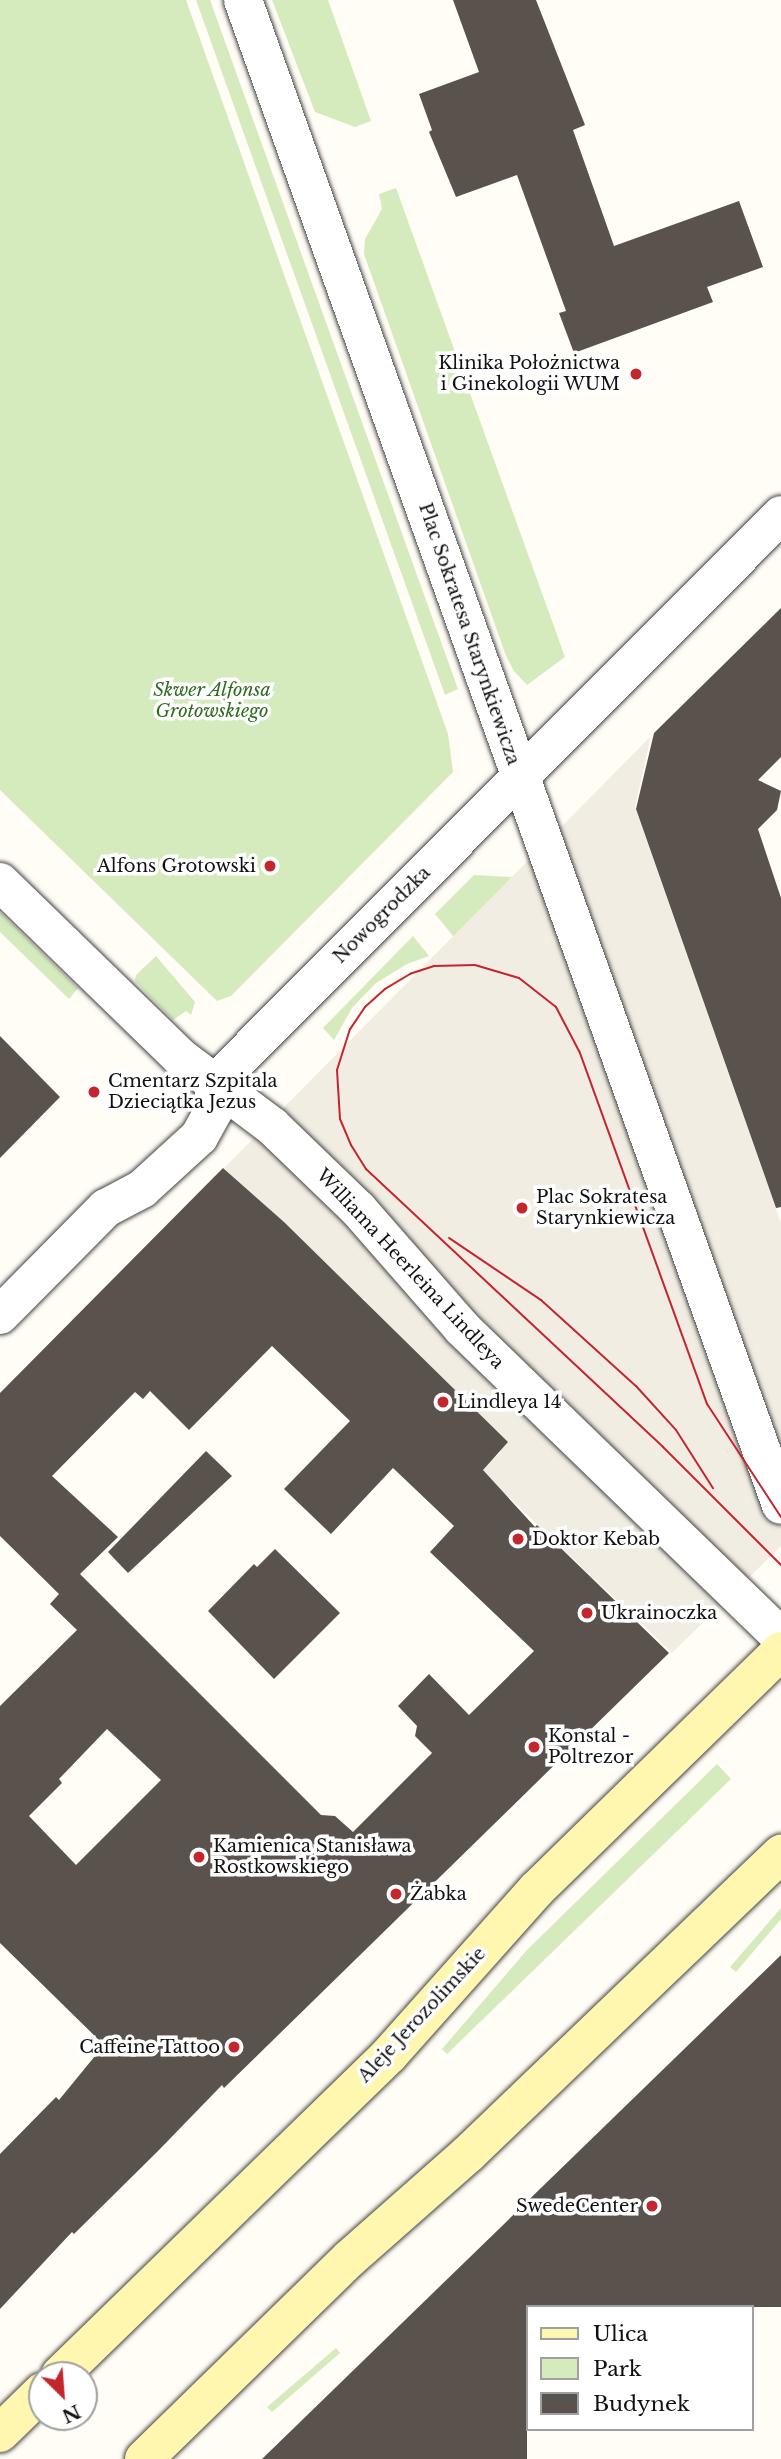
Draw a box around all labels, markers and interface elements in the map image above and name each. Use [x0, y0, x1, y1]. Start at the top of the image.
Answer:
place label: Klinika Położnictwa i Ginekologii WUM [438, 353, 620, 396]
marker: Klinika Położnictwa i Ginekologii WUM [626, 364, 646, 384]
street label: Plac Sokratesa Starynkiewicza [414, 500, 524, 768]
park label: Skwer Alfonsa Grotowskiego [153, 680, 271, 722]
place label: Alfons Grotowski [97, 855, 256, 877]
marker: Alfons Grotowski [262, 858, 278, 874]
street label: Nowogrodzka [329, 862, 435, 968]
place label: Cmentarz Szpitala Dzieciątka Jezus [108, 1071, 277, 1114]
marker: Cmentarz Szpitala Dzieciątka Jezus [86, 1084, 102, 1100]
street label: Williama Heerleina Lindleya [312, 1164, 508, 1374]
place label: Plac Sokratesa Starynkiewicza [536, 1187, 675, 1230]
marker: Plac Sokratesa Starynkiewicza [514, 1200, 530, 1216]
place label: Lindleya 14 [457, 1391, 562, 1413]
marker: Lindleya 14 [435, 1394, 451, 1410]
place label: Doktor Kebab [532, 1528, 661, 1550]
marker: Doktor Kebab [510, 1531, 526, 1547]
place label: Ukrainoczka [601, 1602, 717, 1624]
marker: Ukrainoczka [579, 1605, 595, 1621]
place label: Konstal - Poltrezor [548, 1726, 633, 1768]
marker: Konstal - Poltrezor [526, 1739, 542, 1755]
place label: Kamienica Stanisława Rostkowskiego [213, 1836, 412, 1878]
marker: Kamienica Stanisława Rostkowskiego [191, 1849, 207, 1865]
place label: Żabka [410, 1883, 467, 1905]
marker: Żabka [388, 1886, 404, 1902]
street label: Aleje Jerozolimskie [354, 1943, 490, 2087]
place label: Caffeine Tattoo [79, 2036, 220, 2058]
marker: Caffeine Tattoo [226, 2039, 242, 2055]
place label: SwedeCenter [516, 2195, 638, 2217]
marker: SwedeCenter [644, 2198, 660, 2214]
legend [526, 2305, 753, 2431]
text: Ulica [593, 2321, 648, 2347]
text: Park [593, 2356, 642, 2382]
north arrow [28, 2361, 98, 2431]
text: Budynek [593, 2391, 690, 2417]
text: N [58, 2399, 84, 2428]

